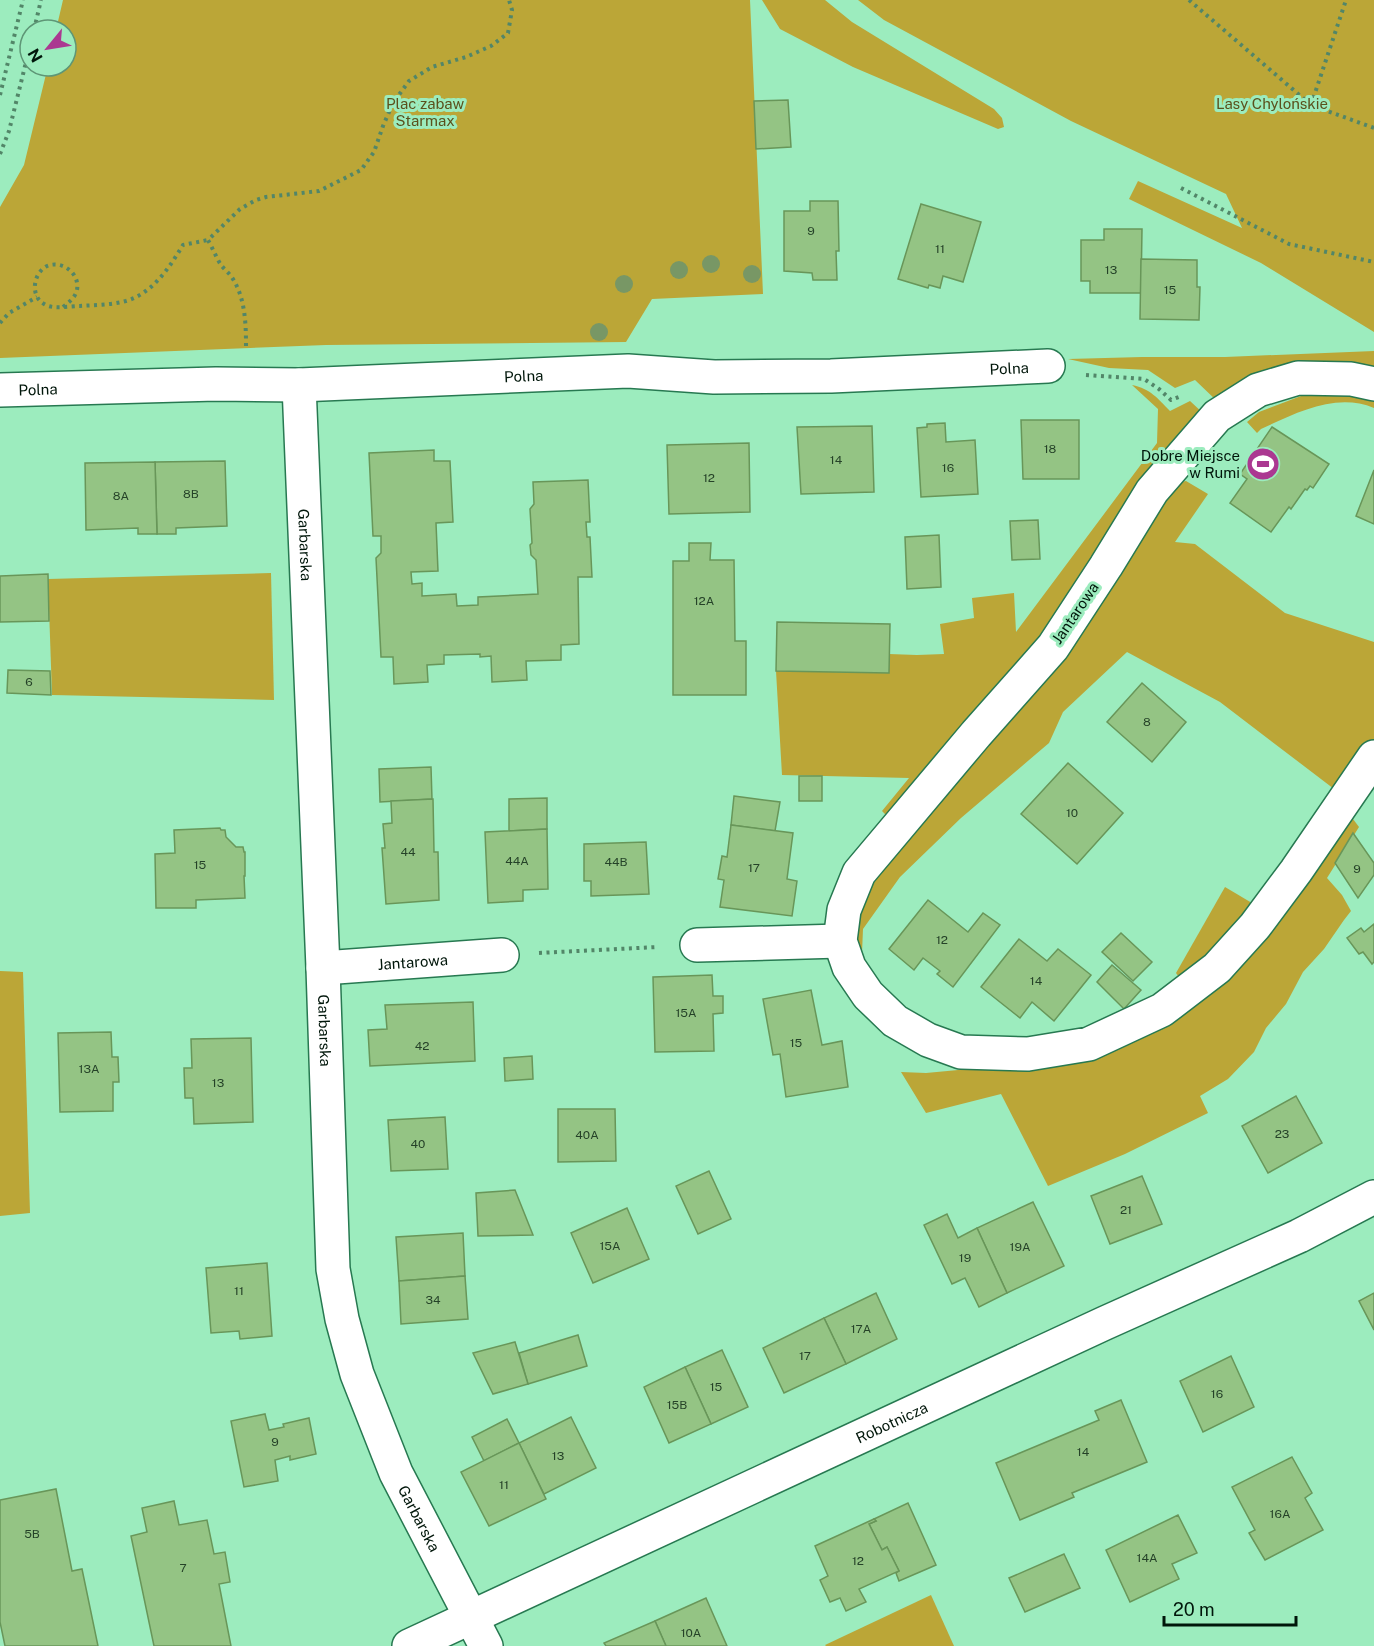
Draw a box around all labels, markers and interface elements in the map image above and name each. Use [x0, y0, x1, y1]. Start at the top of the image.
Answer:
north arrow [18, 18, 78, 78]
text: N [24, 45, 47, 65]
park label: Plac zabaw Starmax [386, 95, 464, 129]
park label: Lasy Chylońskie [1216, 95, 1328, 112]
house number: 9 [807, 224, 815, 238]
house number: 11 [935, 242, 945, 256]
house number: 13 [1105, 263, 1117, 277]
house number: 15 [1164, 283, 1177, 297]
street label: Polna [989, 358, 1029, 377]
street label: Polna [504, 366, 544, 385]
street label: Polna [18, 380, 58, 398]
house number: 18 [1044, 442, 1057, 456]
sports icon: Dobre Miejsce w Rumi [1245, 446, 1281, 482]
place label: Dobre Miejsce w Rumi [1141, 447, 1240, 481]
house number: 14 [830, 453, 843, 467]
house number: 16 [942, 461, 954, 475]
house number: 12 [703, 471, 715, 485]
house number: 8B [183, 487, 199, 501]
house number: 8A [113, 489, 130, 503]
street label: Garbarska [296, 508, 316, 581]
street label: Jantarowa [1048, 579, 1102, 647]
house number: 12A [694, 594, 715, 608]
house number: 6 [25, 675, 33, 689]
house number: 8 [1143, 715, 1151, 729]
house number: 10 [1066, 806, 1078, 820]
house number: 44 [400, 845, 416, 859]
house number: 44A [505, 854, 529, 868]
house number: 44B [604, 855, 628, 869]
house number: 15 [194, 858, 207, 872]
house number: 17 [748, 861, 760, 875]
house number: 9 [1353, 862, 1361, 876]
house number: 12 [936, 933, 948, 947]
street label: Jantarowa [377, 950, 449, 973]
house number: 14 [1030, 974, 1043, 988]
street label: Garbarska [315, 994, 335, 1067]
house number: 15A [675, 1006, 697, 1020]
house number: 15 [790, 1036, 803, 1050]
house number: 42 [415, 1039, 429, 1053]
house number: 13A [79, 1062, 100, 1076]
house number: 13 [212, 1076, 224, 1090]
house number: 23 [1275, 1127, 1289, 1141]
house number: 40A [575, 1128, 599, 1142]
house number: 40 [411, 1137, 425, 1151]
house number: 21 [1120, 1203, 1132, 1217]
house number: 15A [599, 1239, 621, 1253]
house number: 19A [1010, 1240, 1031, 1254]
house number: 19 [959, 1251, 971, 1265]
house number: 11 [234, 1284, 244, 1298]
house number: 34 [425, 1293, 441, 1307]
house number: 17A [851, 1322, 872, 1336]
house number: 17 [799, 1349, 811, 1363]
house number: 15 [710, 1380, 723, 1394]
house number: 16 [1211, 1387, 1223, 1401]
house number: 15B [667, 1398, 687, 1412]
street label: Robotnicza [853, 1398, 930, 1446]
house number: 9 [271, 1435, 279, 1449]
house number: 14 [1077, 1445, 1090, 1459]
house number: 13 [552, 1449, 564, 1463]
house number: 11 [499, 1478, 509, 1492]
street label: Garbarska [395, 1482, 444, 1554]
house number: 16A [1270, 1507, 1291, 1521]
house number: 5B [24, 1527, 40, 1541]
house number: 14A [1137, 1551, 1158, 1565]
house number: 12 [852, 1554, 864, 1568]
house number: 7 [179, 1561, 187, 1575]
scale bar [1164, 1589, 1296, 1627]
text: 20 m [1173, 1599, 1215, 1620]
house number: 10A [681, 1626, 702, 1640]

